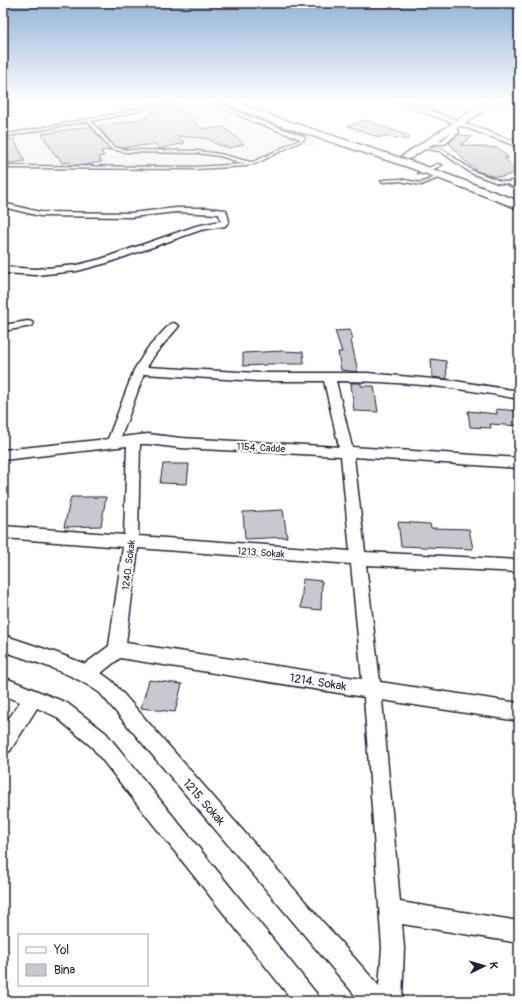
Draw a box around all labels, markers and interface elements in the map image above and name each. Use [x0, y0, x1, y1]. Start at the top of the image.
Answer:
street label: 1154. Cadde [236, 441, 286, 455]
street label: 1240. Sokak [120, 538, 138, 591]
street label: 1213. Sokak [237, 545, 286, 561]
street label: 1214. Sokak [288, 671, 347, 694]
street label: 1215. Sokak [179, 776, 228, 829]
legend [18, 934, 148, 986]
text: Yol [53, 943, 69, 958]
north arrow [464, 946, 504, 986]
text: K [487, 961, 500, 969]
text: Bina [54, 963, 76, 978]

